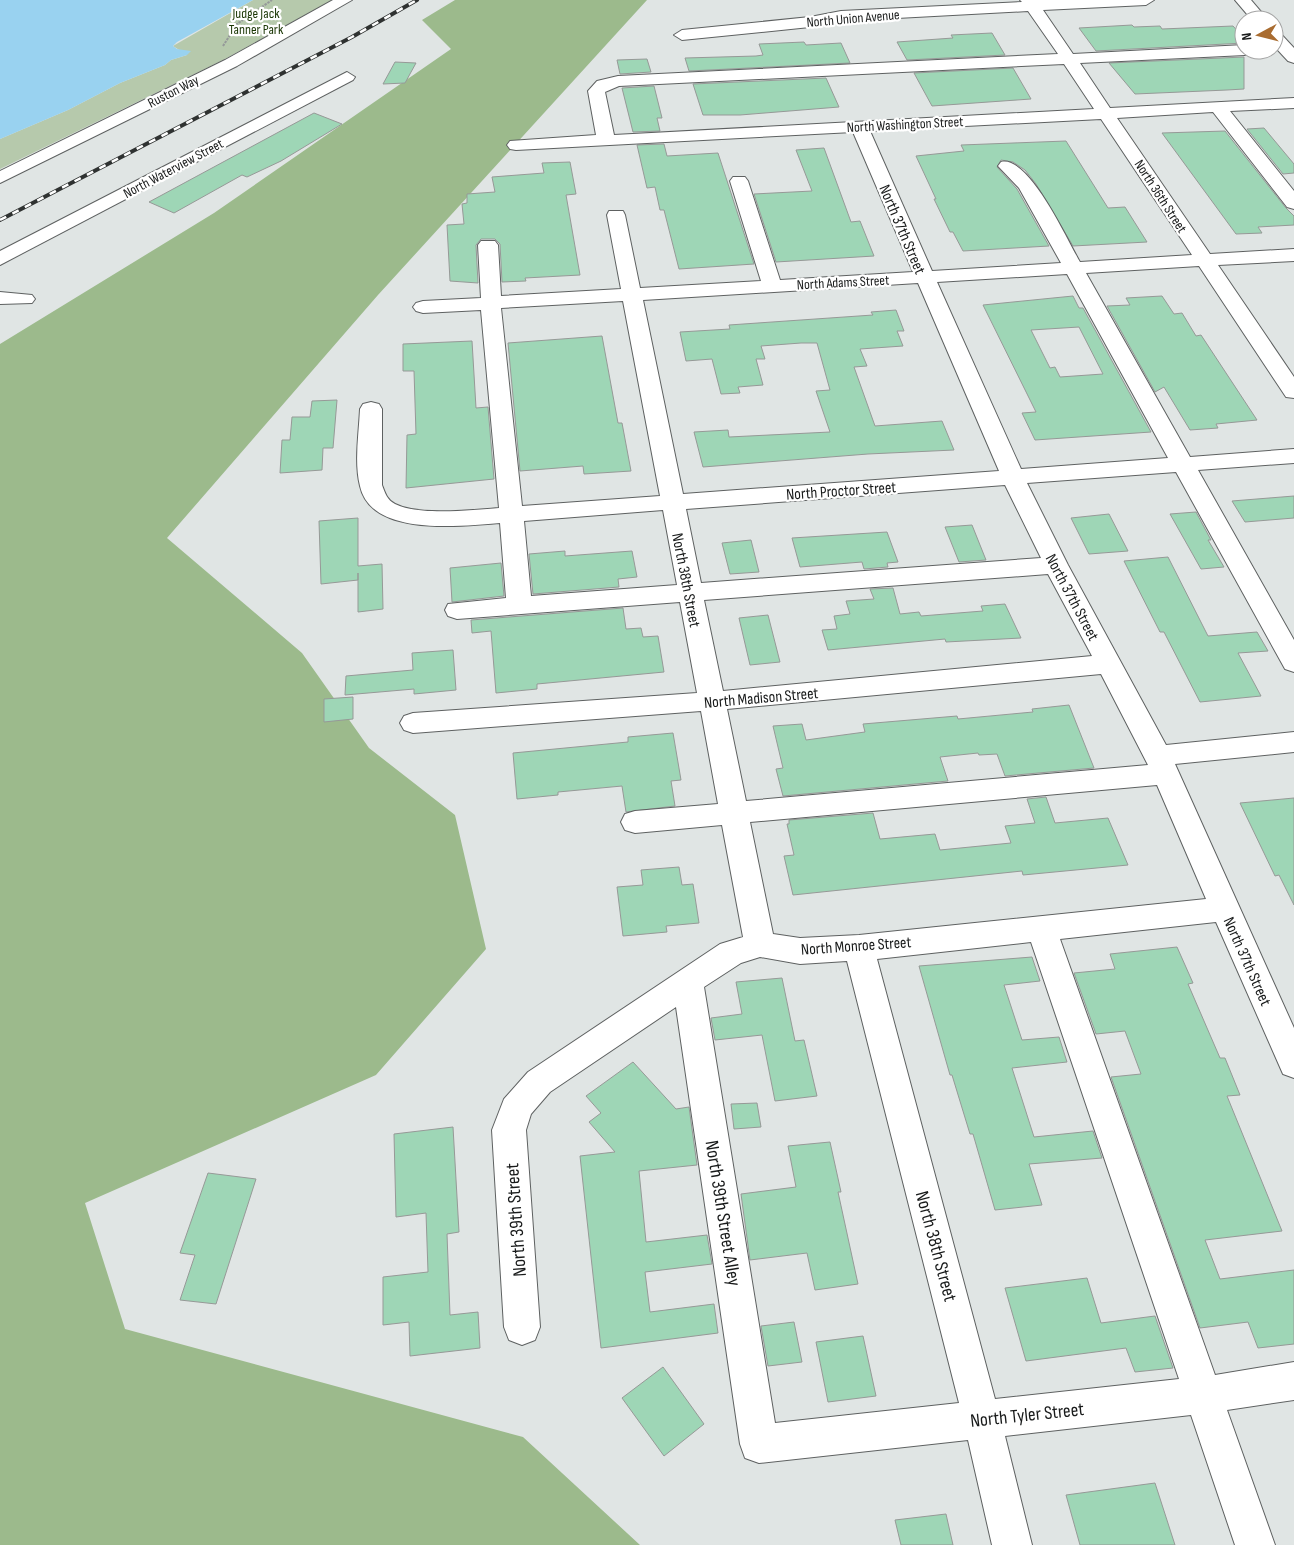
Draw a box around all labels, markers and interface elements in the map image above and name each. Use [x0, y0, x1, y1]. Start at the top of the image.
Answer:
park label: Judge Jack Tanner Park [229, 5, 284, 38]
street label: North Union Avenue [806, 6, 900, 31]
north arrow [1234, 10, 1284, 60]
text: N [1238, 32, 1255, 41]
street label: Ruston Way [145, 71, 202, 111]
street label: North Washington Street [846, 113, 964, 136]
street label: North Waterview Street [120, 135, 226, 202]
street label: North 36th Street [1131, 157, 1190, 236]
street label: North 37th Street [874, 182, 929, 277]
street label: North Adams Street [796, 272, 890, 293]
street label: North Proctor Street [785, 478, 897, 505]
street label: North 38th Street [667, 532, 704, 629]
street label: North 37th Street [1041, 551, 1102, 644]
street label: North Madison Street [703, 684, 819, 713]
street label: North 37th Street [1219, 914, 1275, 1009]
street label: North Monroe Street [800, 933, 912, 960]
street label: North 39th Street Alley [700, 1139, 745, 1288]
street label: North 39th Street [501, 1162, 532, 1277]
street label: North 38th Street [910, 1189, 961, 1304]
street label: North Tyler Street [969, 1398, 1085, 1433]

